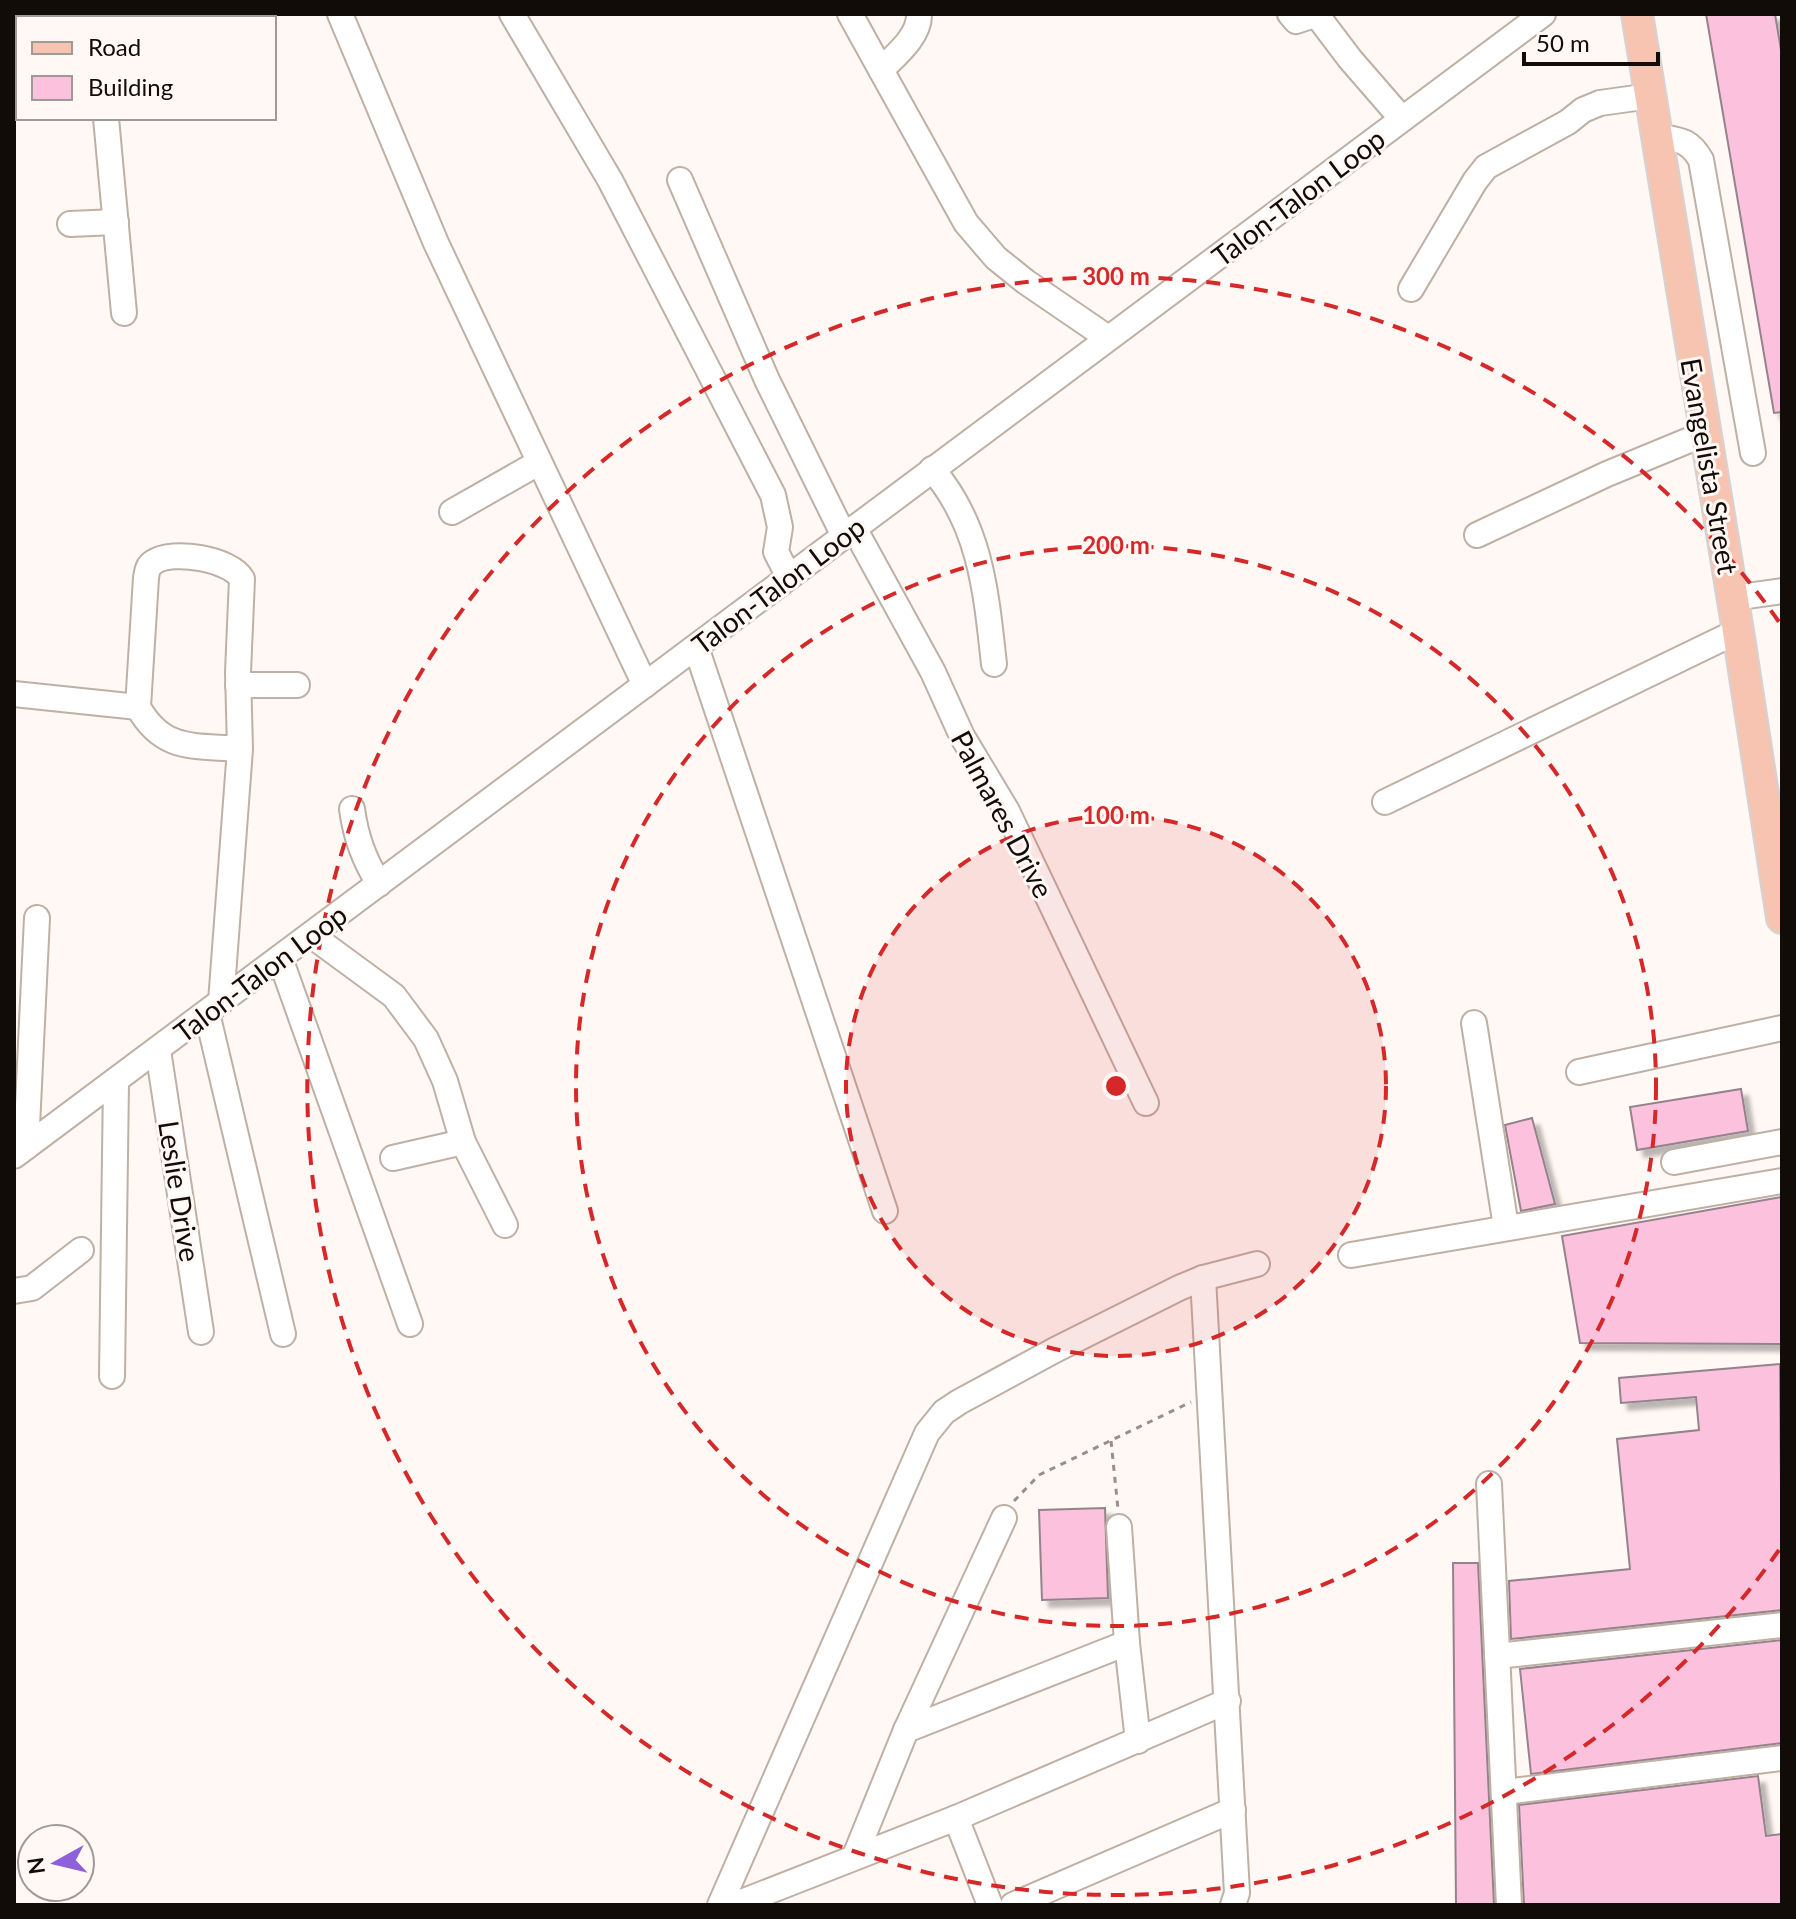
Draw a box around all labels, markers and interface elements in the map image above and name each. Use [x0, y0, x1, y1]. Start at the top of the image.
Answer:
legend [16, 16, 276, 120]
scale bar [1524, 16, 1658, 66]
text: 50 m [1536, 28, 1590, 57]
text: Road [88, 32, 141, 61]
text: Building [88, 72, 173, 101]
street label: Talon-Talon Loop [1205, 121, 1391, 273]
text: 300 m [1082, 261, 1150, 290]
street label: Evangelista Street [1674, 355, 1746, 577]
street label: Talon-Talon Loop [685, 509, 871, 661]
text: 200 m [1082, 530, 1150, 559]
street label: Palmares Drive [945, 725, 1061, 903]
text: 100 m [1082, 800, 1150, 829]
street label: Talon-Talon Loop [167, 897, 353, 1049]
centre of rings [1102, 1072, 1130, 1100]
street label: Leslie Drive [152, 1118, 208, 1264]
north arrow [16, 1823, 96, 1903]
text: N [21, 1856, 50, 1876]

